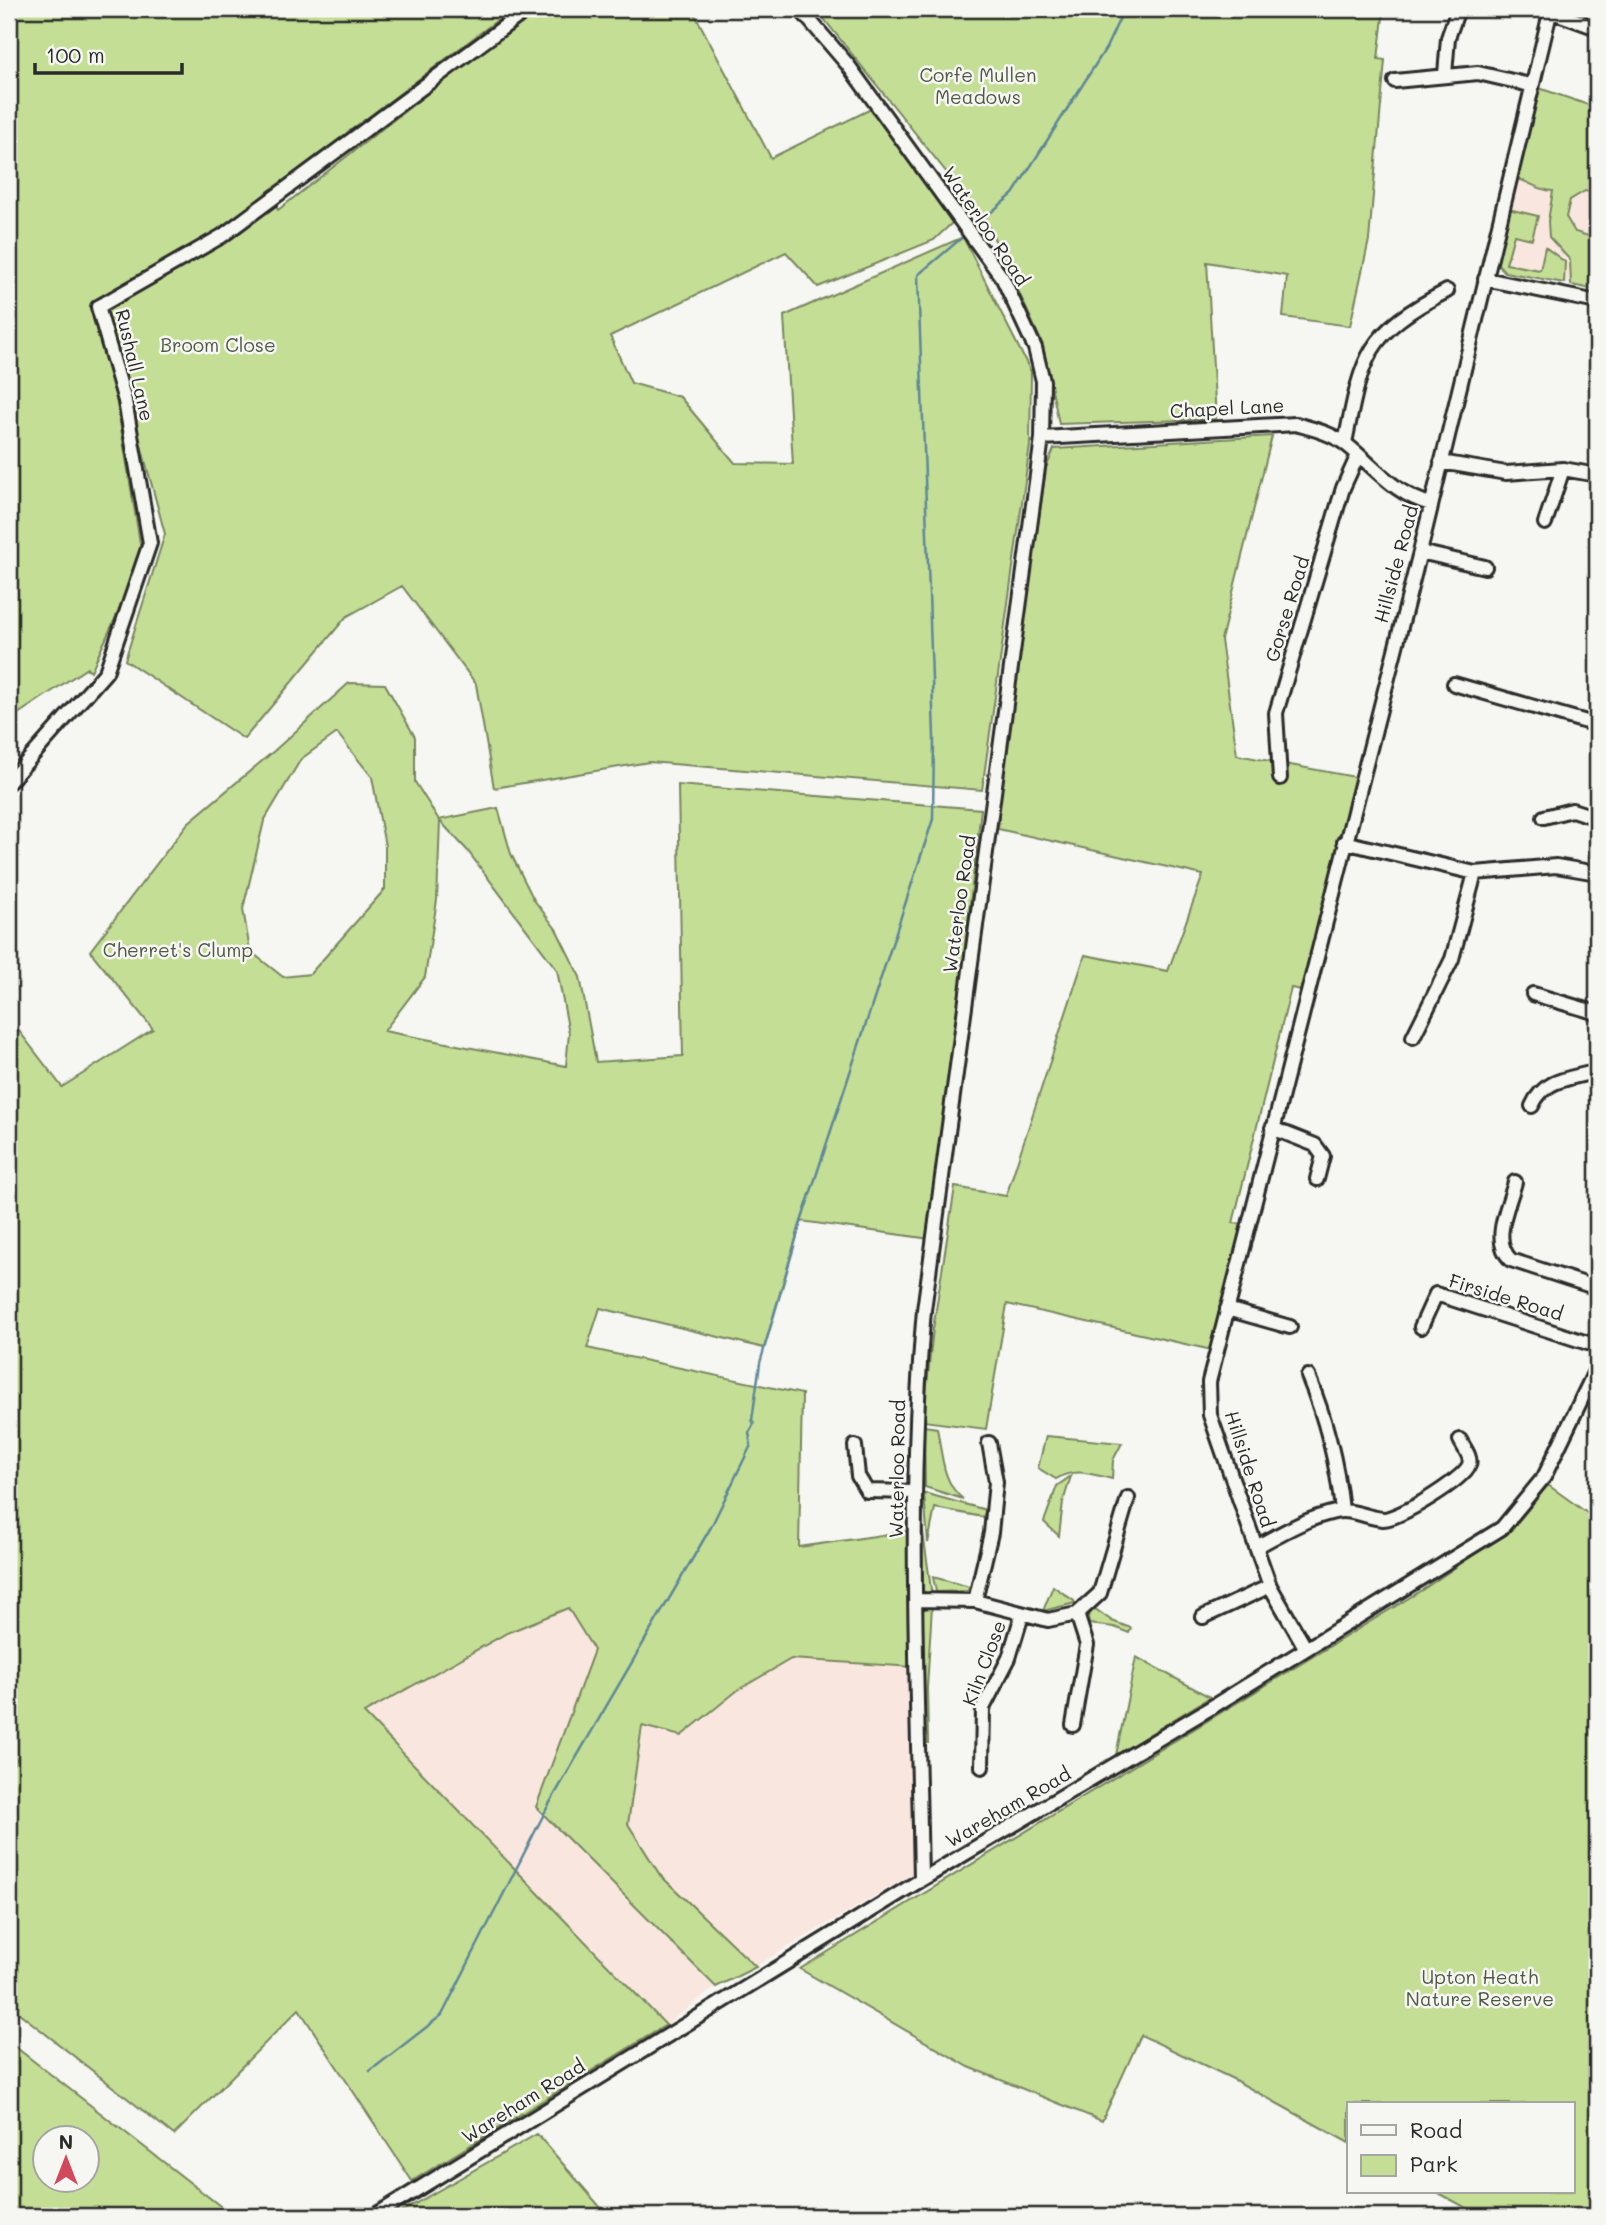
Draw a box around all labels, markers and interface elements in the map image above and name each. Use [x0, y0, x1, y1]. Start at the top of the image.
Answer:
scale bar [35, 32, 182, 76]
text: 100 m [46, 41, 105, 68]
park label: Corfe Mullen Meadows [920, 62, 1036, 109]
street label: Waterloo Road [937, 161, 1036, 290]
street label: Rushall Lane [110, 306, 161, 423]
park label: Broom Close [160, 332, 276, 357]
street label: Chapel Lane [1169, 392, 1285, 423]
street label: Hillside Road [1368, 502, 1423, 626]
street label: Gorse Road [1259, 553, 1314, 665]
street label: Waterloo Road [936, 833, 981, 974]
park label: Cherret's Clump [103, 937, 253, 962]
street label: Firside Road [1446, 1267, 1566, 1326]
street label: Waterloo Road [883, 1399, 910, 1539]
street label: Hillside Road [1220, 1407, 1281, 1530]
street label: Kiln Close [956, 1617, 1011, 1709]
street label: Wareham Road [940, 1761, 1075, 1853]
park label: Upton Heath Nature Reserve [1406, 1964, 1554, 2011]
street label: Wareham Road [456, 2053, 589, 2149]
legend [1347, 2102, 1574, 2194]
text: Road [1410, 2116, 1462, 2143]
north arrow [32, 2124, 102, 2194]
text: N [59, 2129, 73, 2154]
text: Park [1410, 2150, 1458, 2177]

